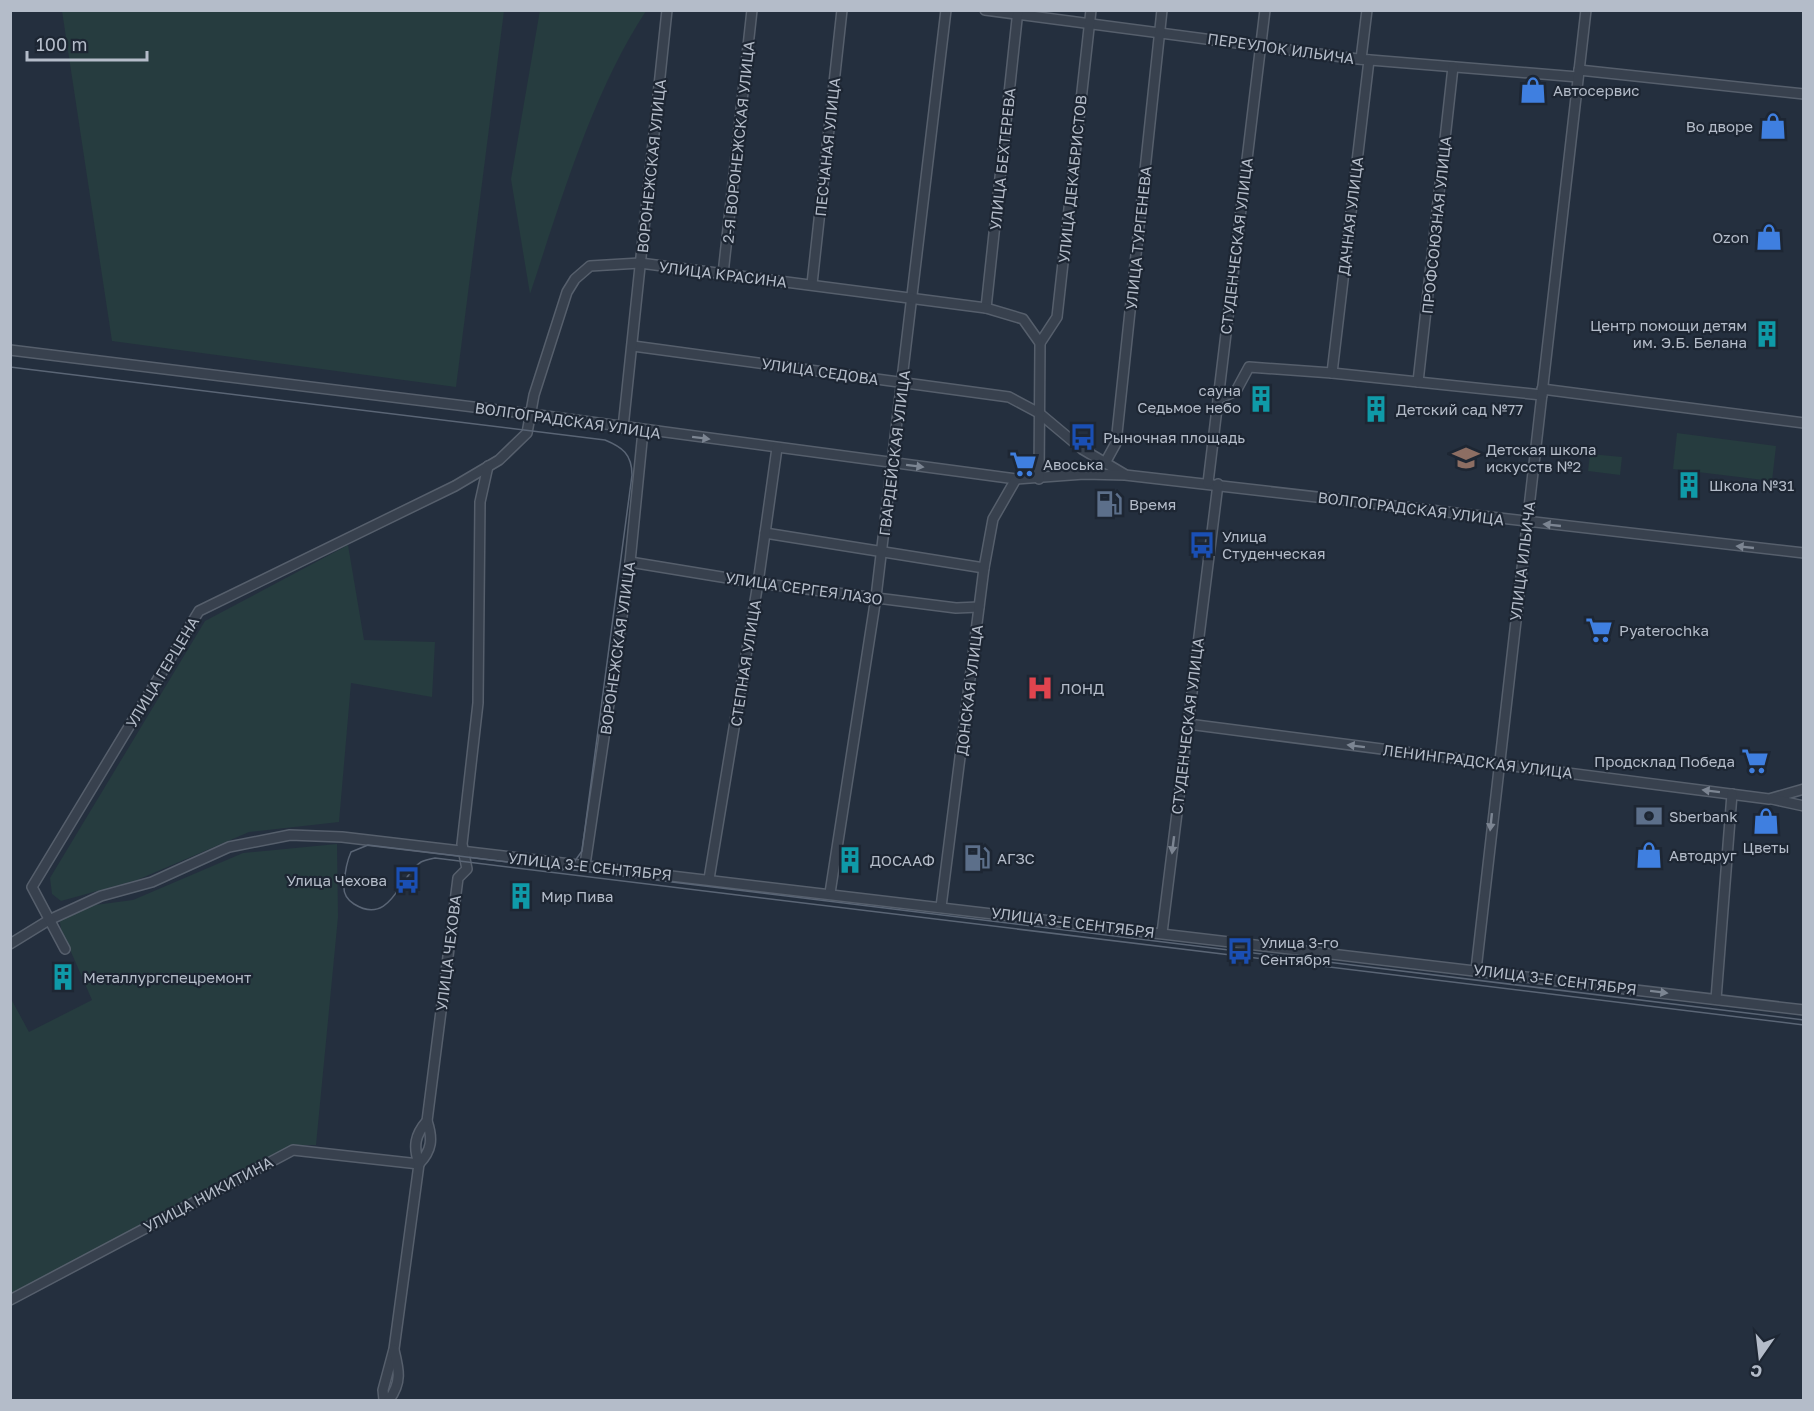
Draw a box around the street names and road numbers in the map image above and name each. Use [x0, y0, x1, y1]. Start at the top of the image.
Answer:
street label: ПЕРЕУЛОК ИЛЬИЧА [1206, 29, 1356, 67]
street label: 2-Я ВОРОНЕЖСКАЯ УЛИЦА [718, 40, 758, 244]
street label: ПЕСЧАНАЯ УЛИЦА [811, 77, 843, 217]
street label: ВОРОНЕЖСКАЯ УЛИЦА [633, 78, 669, 254]
street label: УЛИЦА БЕХТЕРЕВА [986, 87, 1018, 231]
street label: УЛИЦА ДЕКАБРИСТОВ [1054, 94, 1090, 264]
street label: ПРОФСОЮЗНАЯ УЛИЦА [1418, 135, 1454, 315]
street label: ДАЧНАЯ УЛИЦА [1334, 156, 1366, 276]
street label: СТУДЕНЧЕСКАЯ УЛИЦА [1216, 157, 1256, 335]
street label: УЛИЦА ТУРГЕНЕВА [1121, 165, 1155, 311]
street label: УЛИЦА КРАСИНА [658, 257, 788, 291]
street label: УЛИЦА СЕДОВА [760, 354, 880, 388]
street label: ГВАРДЕЙСКАЯ УЛИЦА [875, 369, 913, 537]
street label: ВОЛГОГРАДСКАЯ УЛИЦА [474, 398, 662, 442]
street label: ВОЛГОГРАДСКАЯ УЛИЦА [1317, 488, 1505, 528]
street label: УЛИЦА ИЛЬИЧА [1506, 500, 1538, 622]
street label: ВОРОНЕЖСКАЯ УЛИЦА [596, 560, 638, 736]
street label: УЛИЦА СЕРГЕЯ ЛАЗО [724, 568, 884, 608]
street label: СТЕПНАЯ УЛИЦА [726, 598, 764, 728]
street label: УЛИЦА ГЕРЦЕНА [122, 613, 202, 731]
street label: ДОНСКАЯ УЛИЦА [952, 624, 986, 756]
street label: СТУДЕНЧЕСКАЯ УЛИЦА [1167, 637, 1207, 815]
street label: ЛЕНИНГРАДСКАЯ УЛИЦА [1382, 740, 1574, 782]
street label: УЛИЦА 3-Е СЕНТЯБРЯ [507, 848, 673, 884]
street label: УЛИЦА ЧЕХОВА [432, 894, 464, 1012]
street label: УЛИЦА 3-Е СЕНТЯБРЯ [990, 903, 1156, 941]
street label: УЛИЦА 3-Е СЕНТЯБРЯ [1472, 960, 1638, 998]
street label: УЛИЦА НИКИТИНА [140, 1152, 276, 1236]

